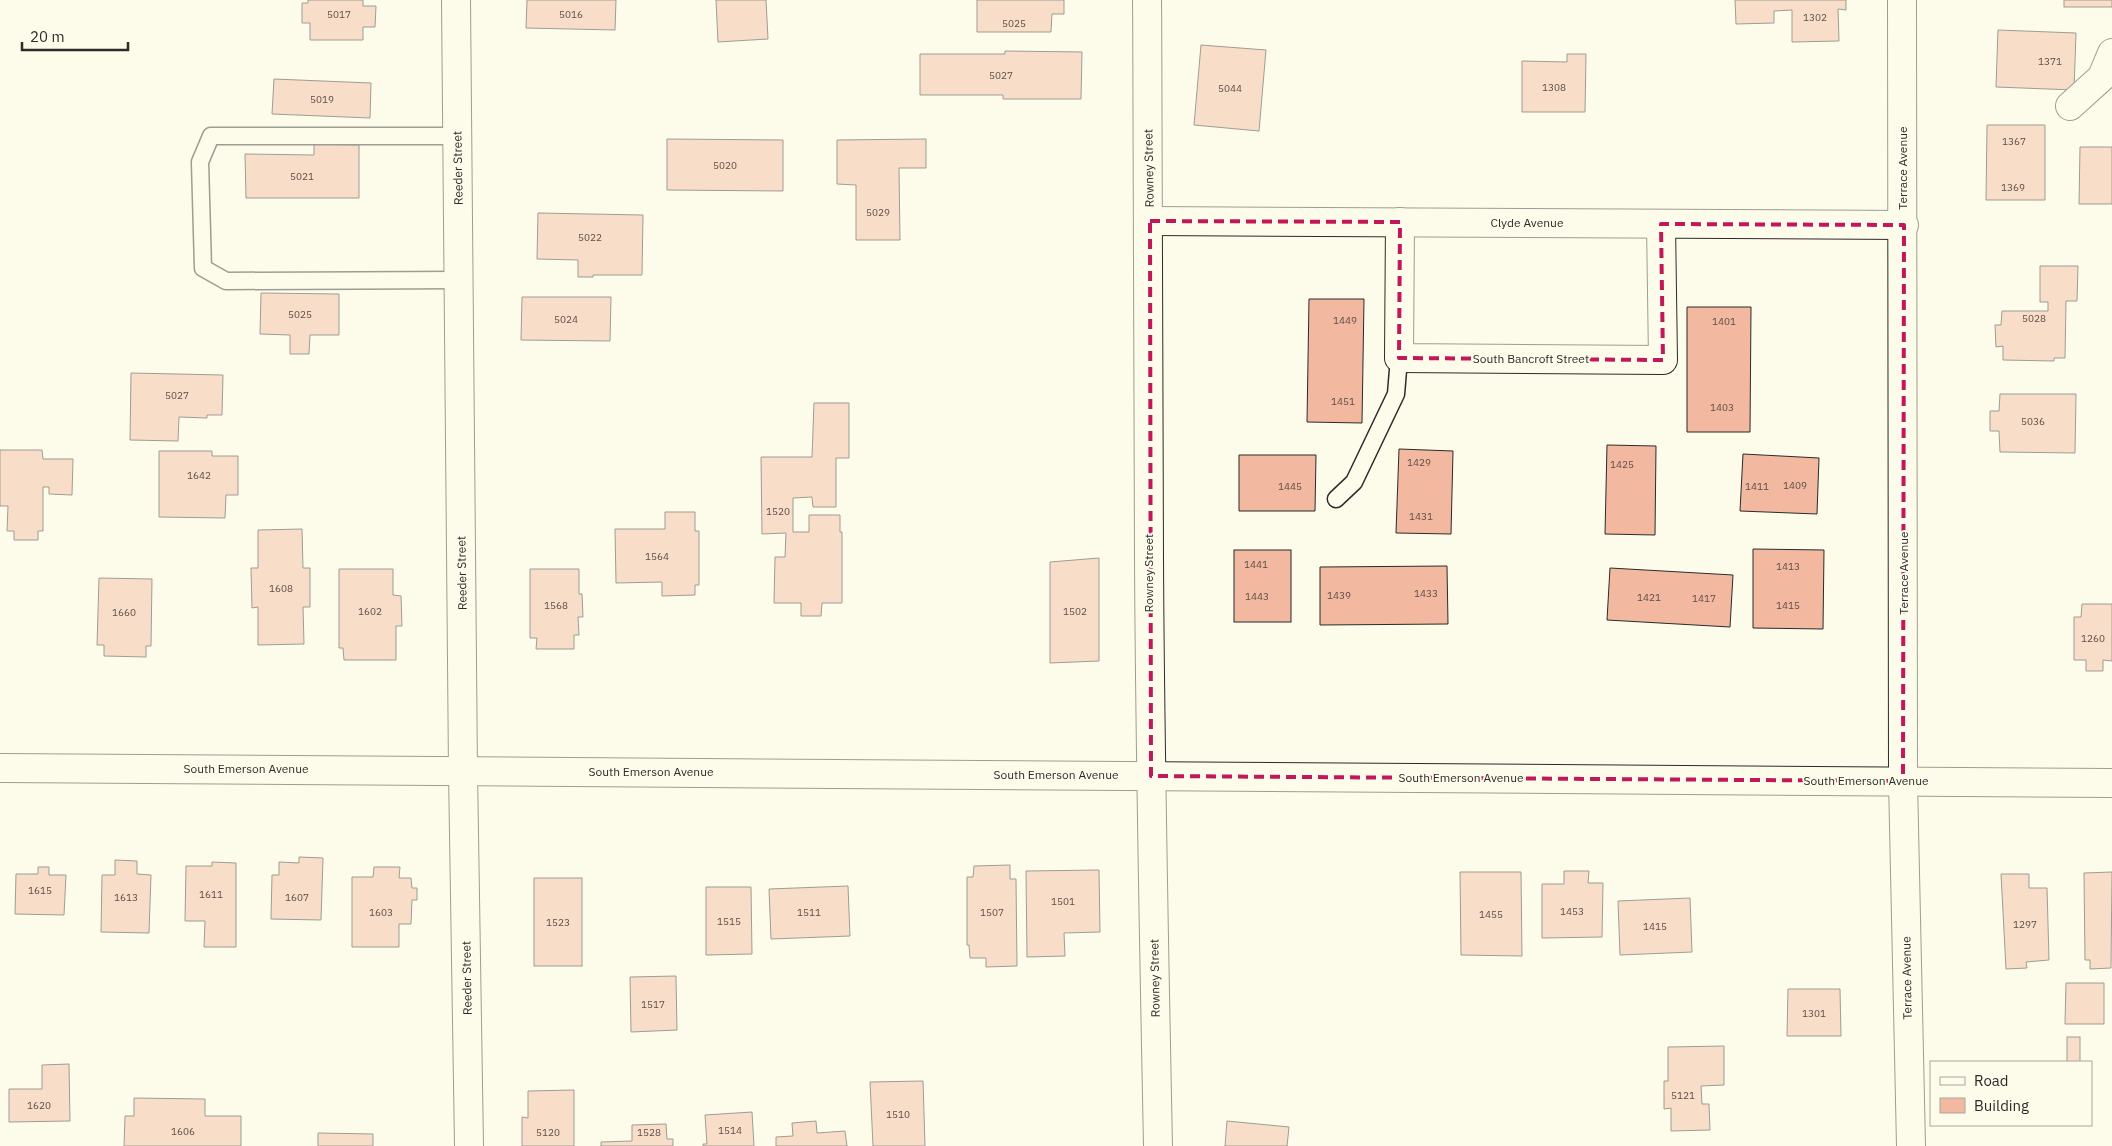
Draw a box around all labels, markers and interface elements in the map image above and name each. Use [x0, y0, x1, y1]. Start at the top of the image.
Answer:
house number: 5017 [327, 8, 351, 21]
house number: 5016 [559, 8, 583, 21]
house number: 1302 [1803, 11, 1827, 24]
house number: 5025 [1002, 17, 1026, 30]
scale bar [22, 20, 129, 52]
text: 20 m [30, 27, 65, 46]
house number: 1371 [2038, 55, 2062, 68]
house number: 5027 [989, 69, 1013, 82]
house number: 1308 [1542, 81, 1566, 94]
house number: 5044 [1218, 82, 1242, 95]
house number: 5019 [310, 93, 334, 106]
street label: Terrace Avenue [1895, 126, 1910, 210]
street label: Rowney Street [1140, 129, 1157, 207]
street label: Reeder Street [449, 131, 466, 205]
house number: 1367 [2002, 135, 2026, 148]
house number: 5020 [713, 159, 737, 172]
house number: 5021 [290, 170, 314, 183]
house number: 1369 [2001, 181, 2025, 194]
house number: 5029 [866, 206, 890, 219]
street label: Clyde Avenue [1491, 215, 1564, 230]
house number: 5022 [578, 231, 602, 244]
house number: 5025 [288, 308, 312, 321]
house number: 5028 [2022, 312, 2046, 325]
house number: 5024 [554, 313, 578, 326]
house number: 1449 [1333, 314, 1357, 327]
house number: 1401 [1712, 315, 1736, 328]
street label: South Bancroft Street [1473, 351, 1589, 366]
house number: 5027 [165, 389, 189, 402]
house number: 1451 [1331, 395, 1355, 408]
house number: 1403 [1710, 401, 1734, 414]
house number: 5036 [2021, 415, 2045, 428]
house number: 1429 [1407, 456, 1431, 469]
house number: 1425 [1610, 458, 1634, 471]
house number: 1642 [187, 469, 211, 482]
house number: 1409 [1783, 479, 1807, 492]
house number: 1445 [1278, 480, 1302, 493]
house number: 1411 [1745, 480, 1769, 493]
house number: 1520 [766, 505, 790, 518]
house number: 1431 [1409, 510, 1433, 523]
street label: Terrace Avenue [1896, 531, 1911, 615]
street label: Rowney Street [1141, 534, 1156, 612]
street label: Reeder Street [453, 536, 470, 610]
house number: 1564 [645, 550, 669, 563]
house number: 1441 [1244, 558, 1268, 571]
house number: 1413 [1776, 560, 1800, 573]
house number: 1608 [269, 582, 293, 595]
house number: 1433 [1414, 587, 1438, 600]
house number: 1439 [1327, 589, 1351, 602]
house number: 1443 [1245, 590, 1269, 603]
house number: 1421 [1637, 591, 1661, 604]
house number: 1417 [1692, 592, 1716, 605]
house number: 1568 [544, 599, 568, 612]
house number: 1415 [1776, 599, 1800, 612]
house number: 1602 [358, 605, 382, 618]
house number: 1502 [1063, 605, 1087, 618]
house number: 1660 [112, 606, 136, 619]
house number: 1260 [2081, 632, 2105, 645]
street label: South Emerson Avenue [183, 761, 309, 776]
street label: South Emerson Avenue [588, 764, 714, 779]
street label: South Emerson Avenue [993, 767, 1119, 782]
street label: South Emerson Avenue [1398, 770, 1524, 785]
street label: South Emerson Avenue [1803, 773, 1929, 788]
house number: 1615 [28, 884, 52, 897]
house number: 1611 [199, 888, 223, 901]
house number: 1613 [114, 891, 138, 904]
house number: 1607 [285, 891, 309, 904]
house number: 1501 [1051, 895, 1075, 908]
house number: 1453 [1560, 905, 1584, 918]
house number: 1603 [369, 906, 393, 919]
house number: 1511 [797, 906, 821, 919]
house number: 1507 [980, 906, 1004, 919]
house number: 1455 [1479, 908, 1503, 921]
house number: 1515 [717, 915, 741, 928]
house number: 1523 [546, 916, 570, 929]
house number: 1297 [2013, 918, 2037, 931]
house number: 1415 [1643, 920, 1667, 933]
street label: Terrace Avenue [1898, 936, 1915, 1020]
street label: Rowney Street [1146, 939, 1163, 1017]
street label: Reeder Street [458, 941, 475, 1015]
house number: 1517 [641, 998, 665, 1011]
house number: 1301 [1802, 1007, 1826, 1020]
legend [1930, 1061, 2092, 1126]
text: Road [1974, 1071, 2009, 1090]
house number: 5121 [1671, 1089, 1695, 1102]
text: Building [1974, 1096, 2029, 1115]
house number: 1620 [27, 1099, 51, 1112]
house number: 1510 [886, 1108, 910, 1121]
house number: 1514 [718, 1124, 742, 1137]
house number: 1606 [171, 1125, 195, 1138]
house number: 5120 [536, 1126, 560, 1139]
house number: 1528 [637, 1126, 661, 1139]

